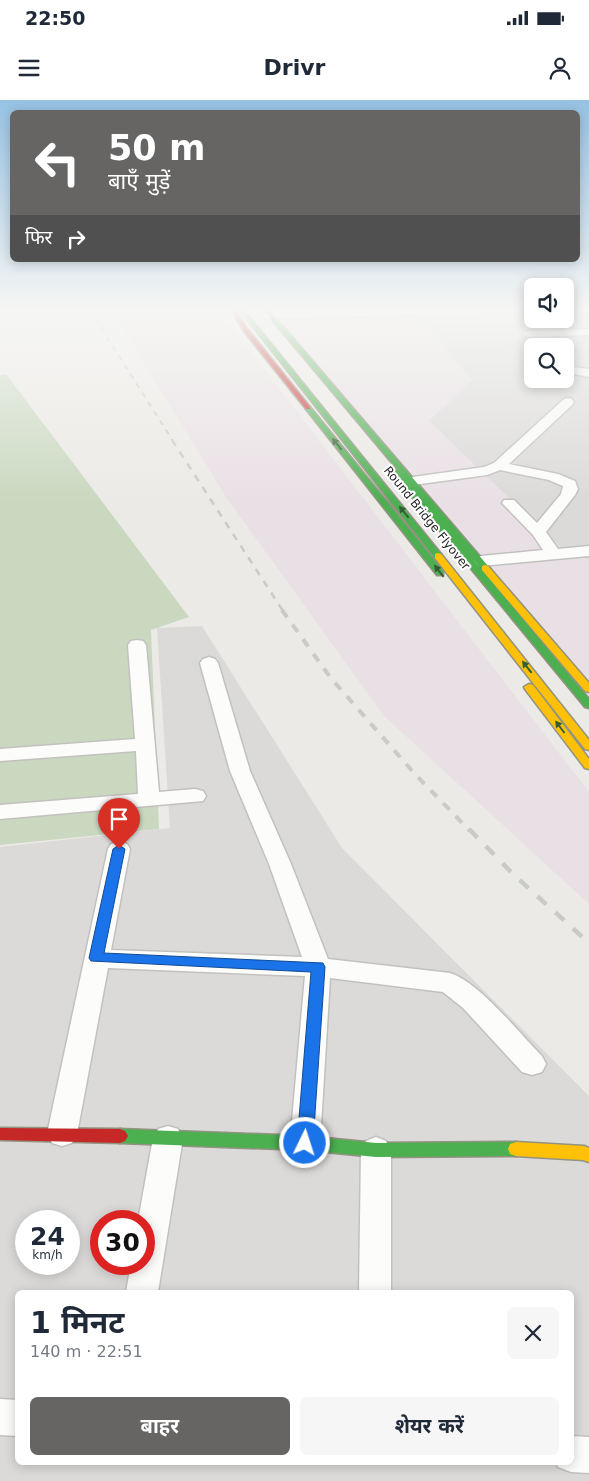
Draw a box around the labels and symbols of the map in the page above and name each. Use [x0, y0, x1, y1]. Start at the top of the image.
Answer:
one-way arrow [331, 438, 342, 451]
street label: Round Bridge Flyover [381, 464, 473, 573]
one-way arrow [399, 506, 410, 519]
one-way arrow [433, 565, 444, 578]
one-way arrow [521, 661, 532, 674]
one-way arrow [554, 721, 565, 734]
pin [98, 798, 140, 849]
position arrow [278, 1116, 330, 1168]
speed limit sign: 30 [90, 1210, 155, 1275]

